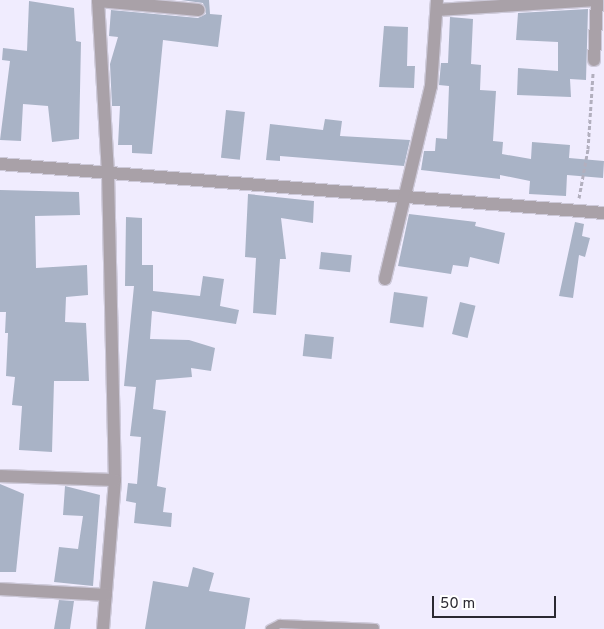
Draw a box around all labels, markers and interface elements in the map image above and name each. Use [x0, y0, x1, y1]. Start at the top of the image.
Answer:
scale bar [434, 586, 558, 618]
text: 50 m [440, 595, 475, 614]

